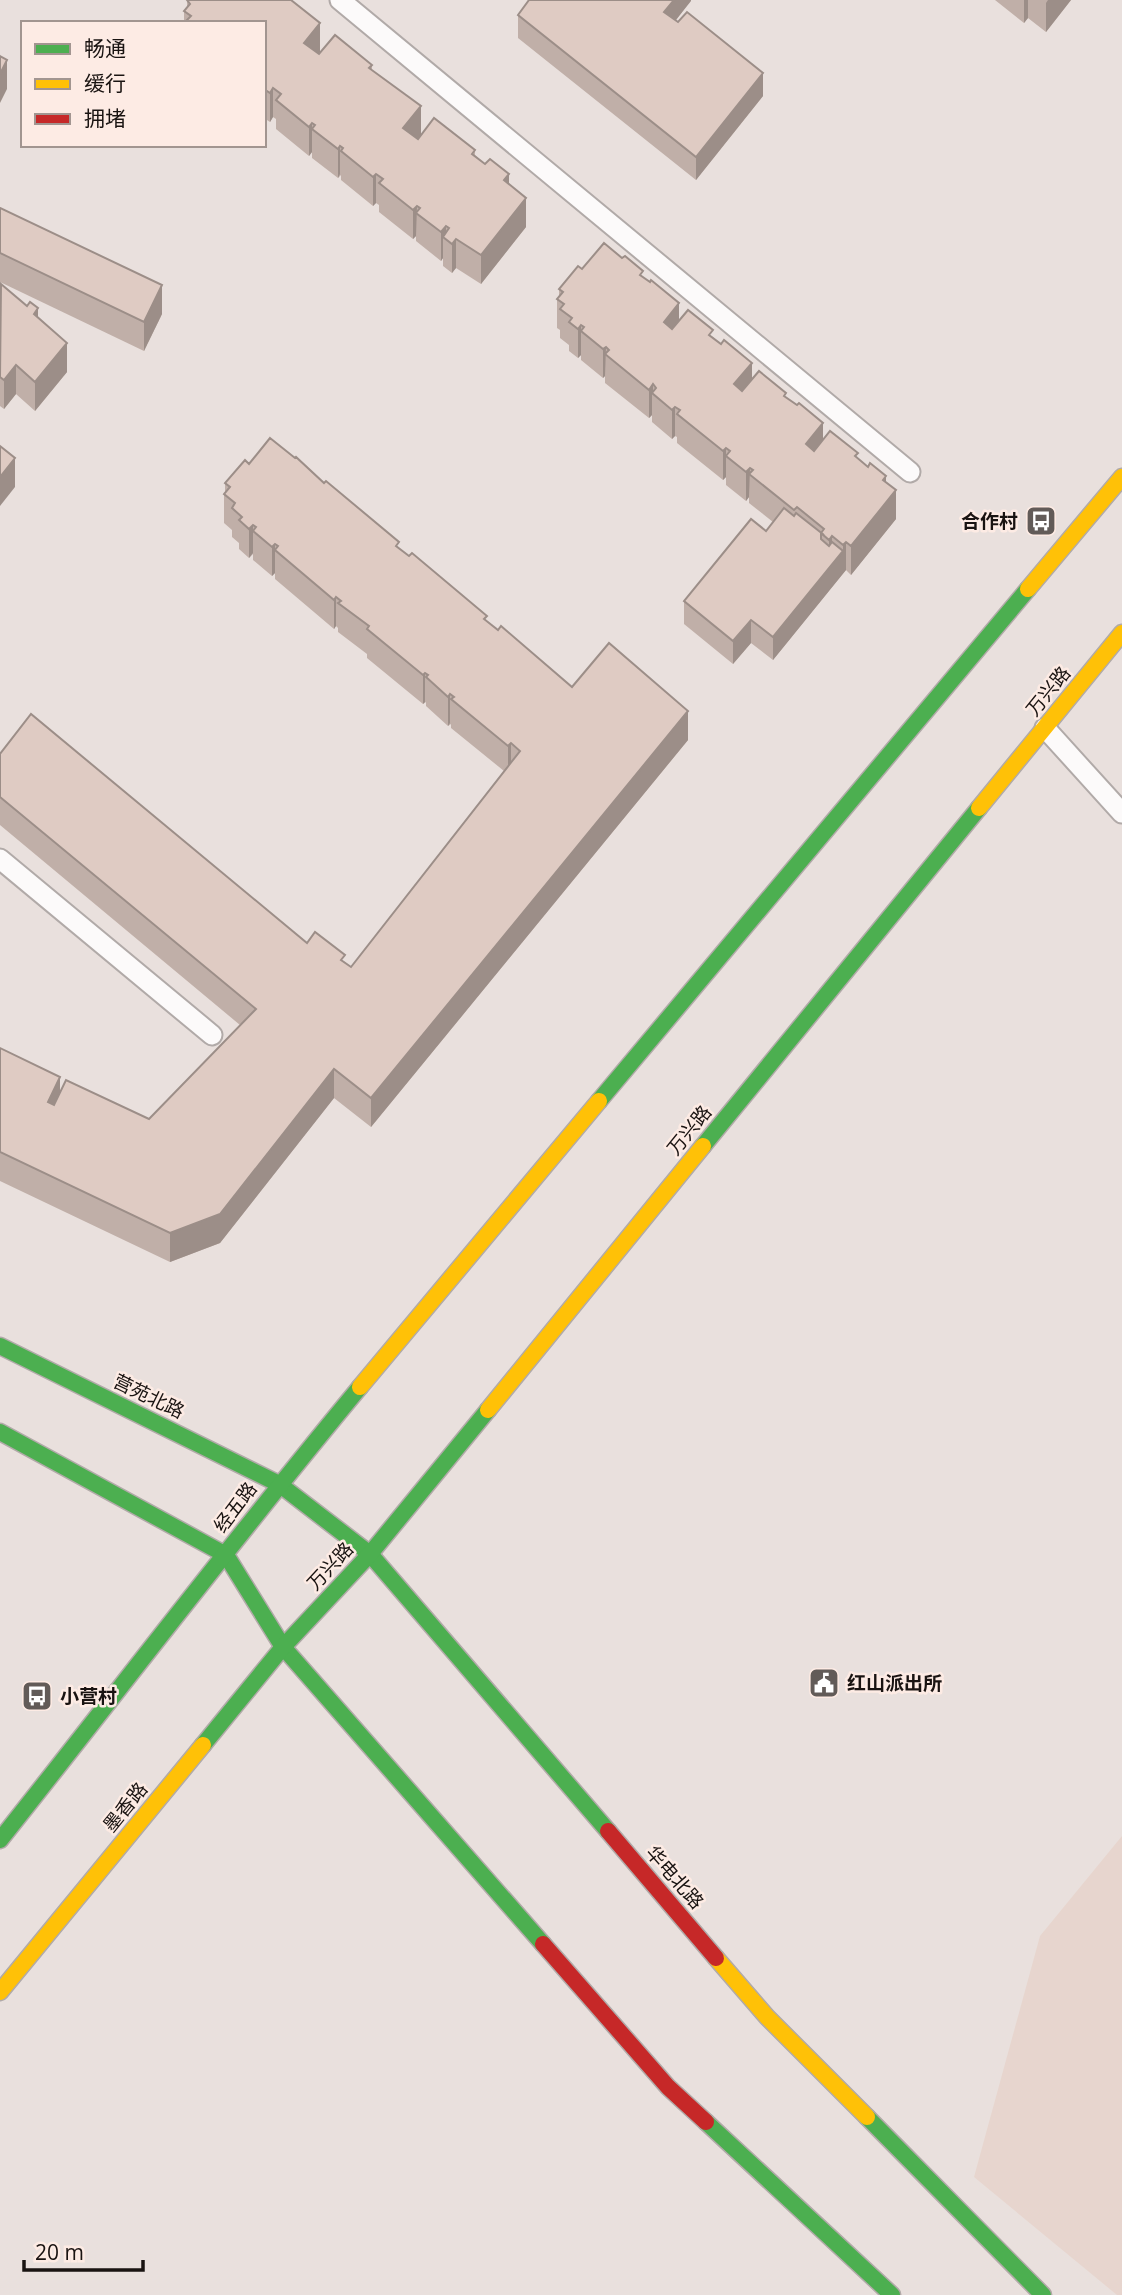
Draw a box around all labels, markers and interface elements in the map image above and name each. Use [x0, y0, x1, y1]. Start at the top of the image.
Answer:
legend [21, 21, 266, 147]
text: 畅通 [84, 34, 126, 62]
text: 缓行 [84, 69, 126, 97]
text: 拥堵 [84, 104, 126, 132]
bus stop icon: 合作村 [1024, 504, 1058, 538]
place label: 合作村 [961, 508, 1018, 534]
street label: 万兴路 [1020, 661, 1076, 721]
street label: 万兴路 [661, 1100, 717, 1160]
street label: 营苑北路 [109, 1368, 189, 1424]
street label: 经五路 [207, 1476, 263, 1538]
street label: 万兴路 [301, 1536, 359, 1596]
public building icon: 红山派出所 [807, 1666, 841, 1700]
place label: 红山派出所 [847, 1670, 942, 1696]
bus stop icon: 小营村 [20, 1679, 54, 1713]
place label: 小营村 [60, 1683, 117, 1709]
street label: 墨香路 [97, 1777, 153, 1837]
street label: 华电北路 [640, 1840, 710, 1914]
scale bar [24, 2228, 144, 2272]
text: 20 m [35, 2238, 84, 2266]

